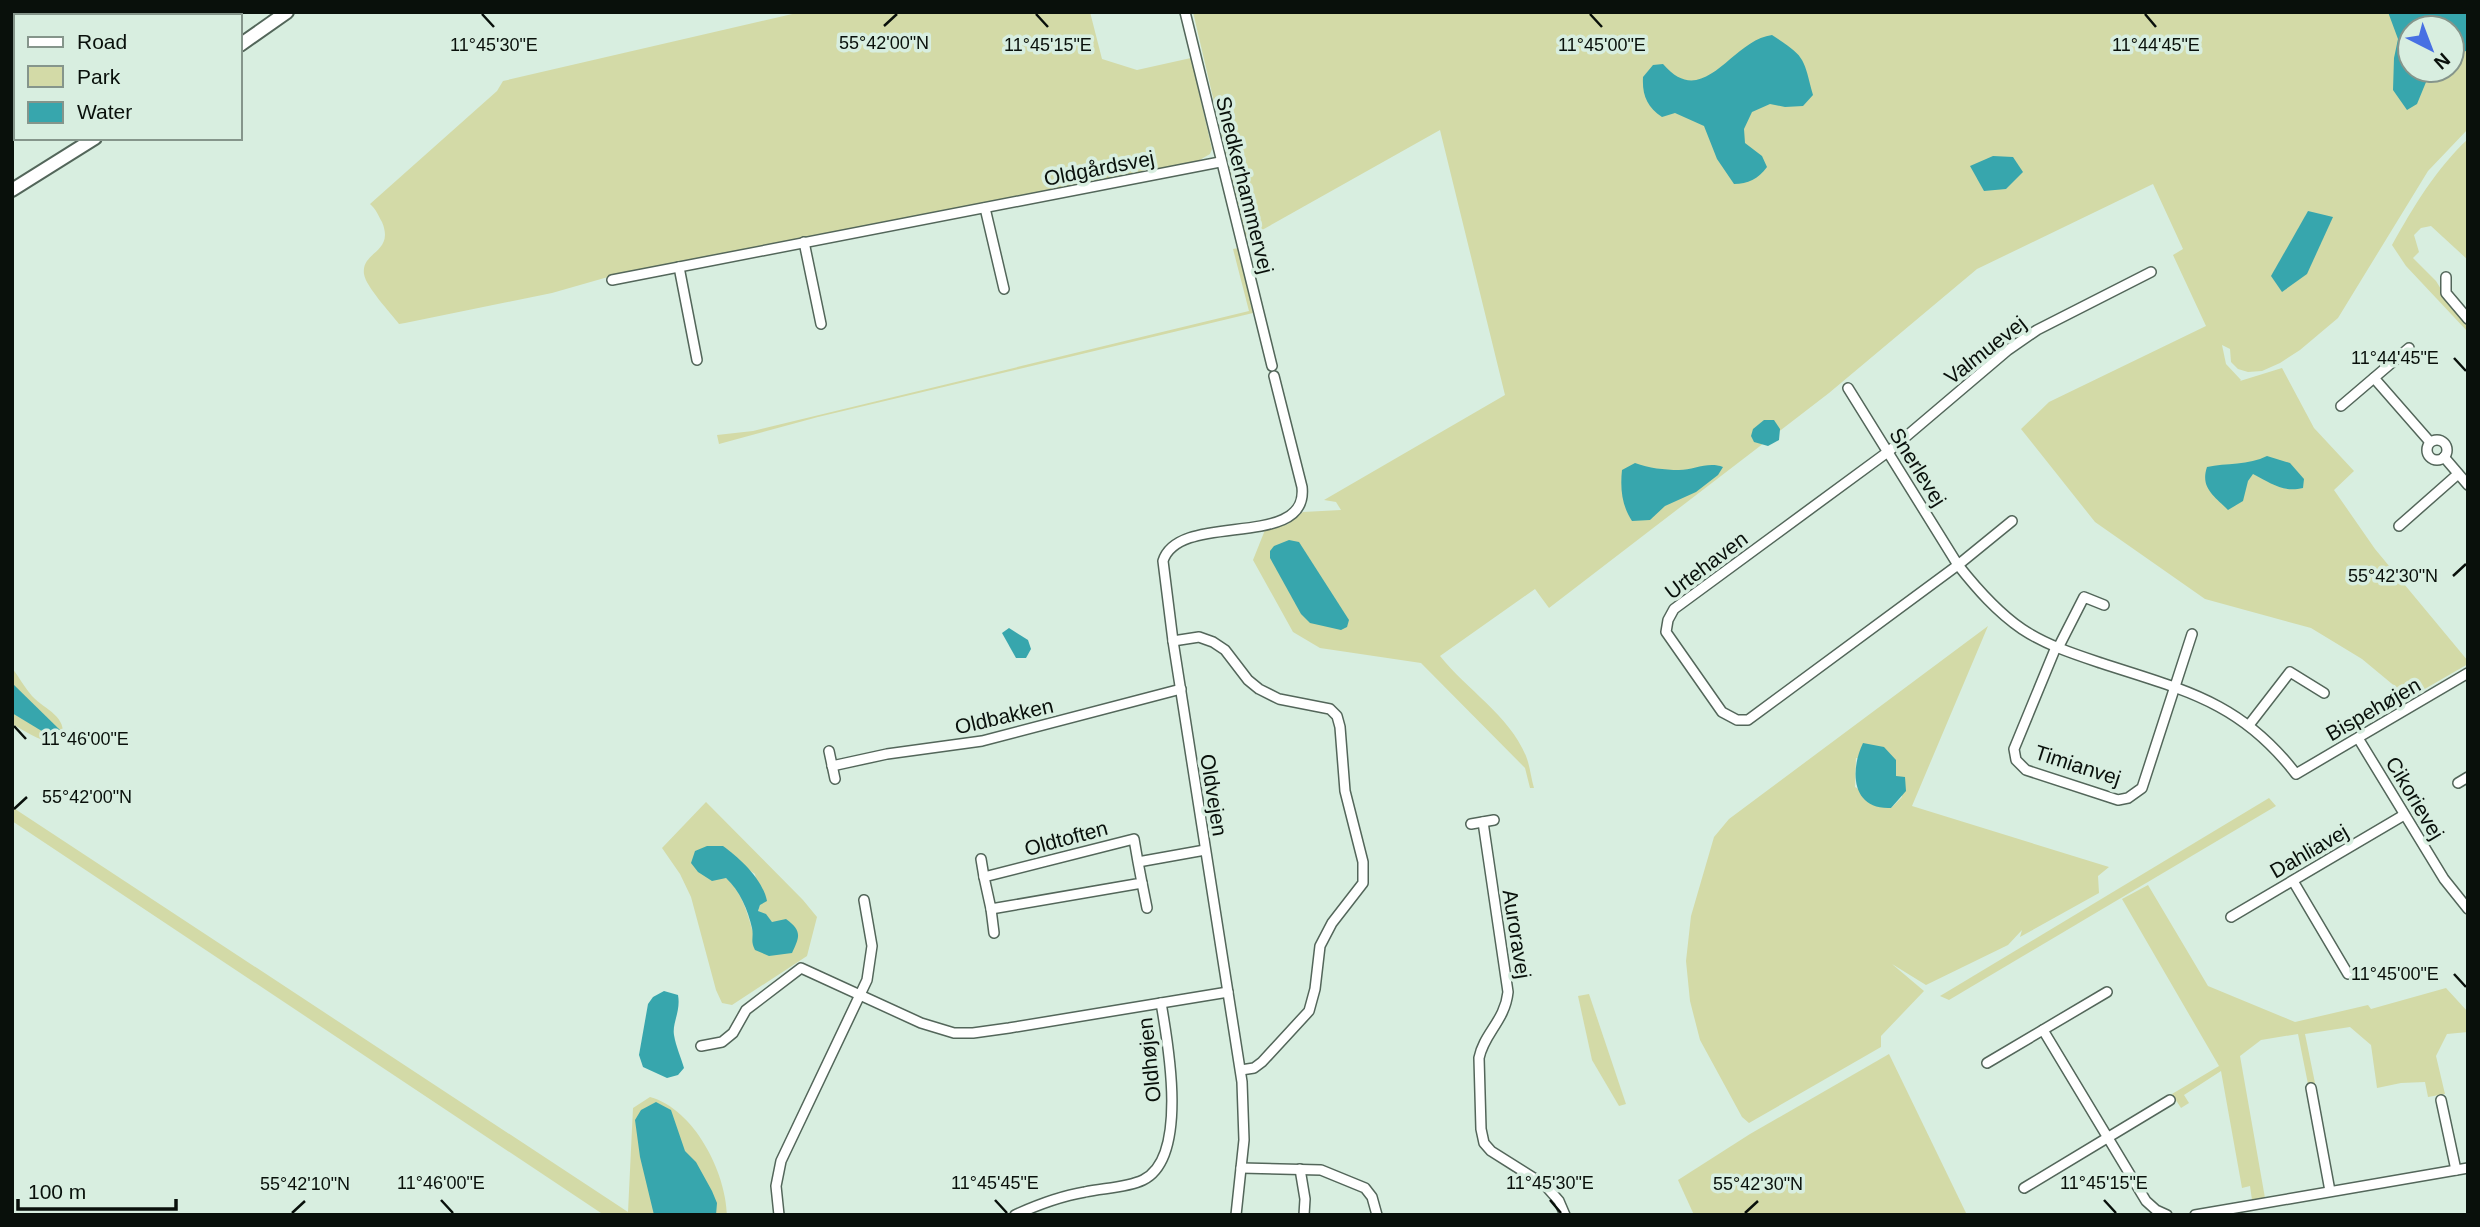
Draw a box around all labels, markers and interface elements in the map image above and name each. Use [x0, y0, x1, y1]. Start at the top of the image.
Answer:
legend [14, 14, 242, 140]
north arrow [2396, 14, 2466, 84]
text: Road [77, 30, 127, 53]
text: 55°42'00"N [839, 33, 929, 53]
text: 11°45'30"E [450, 35, 538, 55]
text: 11°45'15"E [1004, 35, 1092, 55]
text: 11°45'00"E [1558, 35, 1646, 55]
text: 11°44'45"E [2112, 35, 2200, 55]
text: N [2430, 49, 2454, 74]
text: Park [77, 65, 121, 88]
street label: Snedkerhammervej [1212, 94, 1278, 276]
text: Water [77, 100, 132, 123]
street label: Oldgårdsvej [1042, 146, 1156, 190]
street label: Valmuevej [1940, 311, 2030, 389]
text: 11°44'45"E [2351, 348, 2439, 368]
street label: Snerlevej [1885, 424, 1951, 510]
street label: Urtehaven [1660, 527, 1752, 603]
text: 55°42'30"N [2348, 566, 2438, 586]
street label: Bispehøjen [2322, 673, 2424, 745]
street label: Oldbakken [952, 694, 1056, 738]
text: 11°46'00"E [41, 729, 129, 749]
street label: Timianvej [2032, 740, 2124, 790]
street label: Oldvejen [1196, 752, 1232, 838]
street label: Cikorievej [2381, 753, 2449, 843]
text: 55°42'00"N [42, 787, 132, 807]
street label: Oldtoften [1022, 816, 1110, 860]
street label: Dahliavej [2266, 819, 2352, 883]
street label: Auroravej [1499, 888, 1535, 980]
text: 11°45'00"E [2351, 964, 2439, 984]
street label: Oldhøjen [1133, 1016, 1165, 1104]
scale bar [18, 1168, 175, 1212]
text: 11°46'00"E [397, 1173, 485, 1193]
text: 11°45'45"E [951, 1173, 1039, 1193]
text: 11°45'30"E [1506, 1173, 1594, 1193]
text: 11°45'15"E [2060, 1173, 2148, 1193]
text: 55°42'10"N [260, 1174, 350, 1194]
text: 55°42'30"N [1713, 1174, 1803, 1194]
text: 100 m [28, 1180, 86, 1203]

